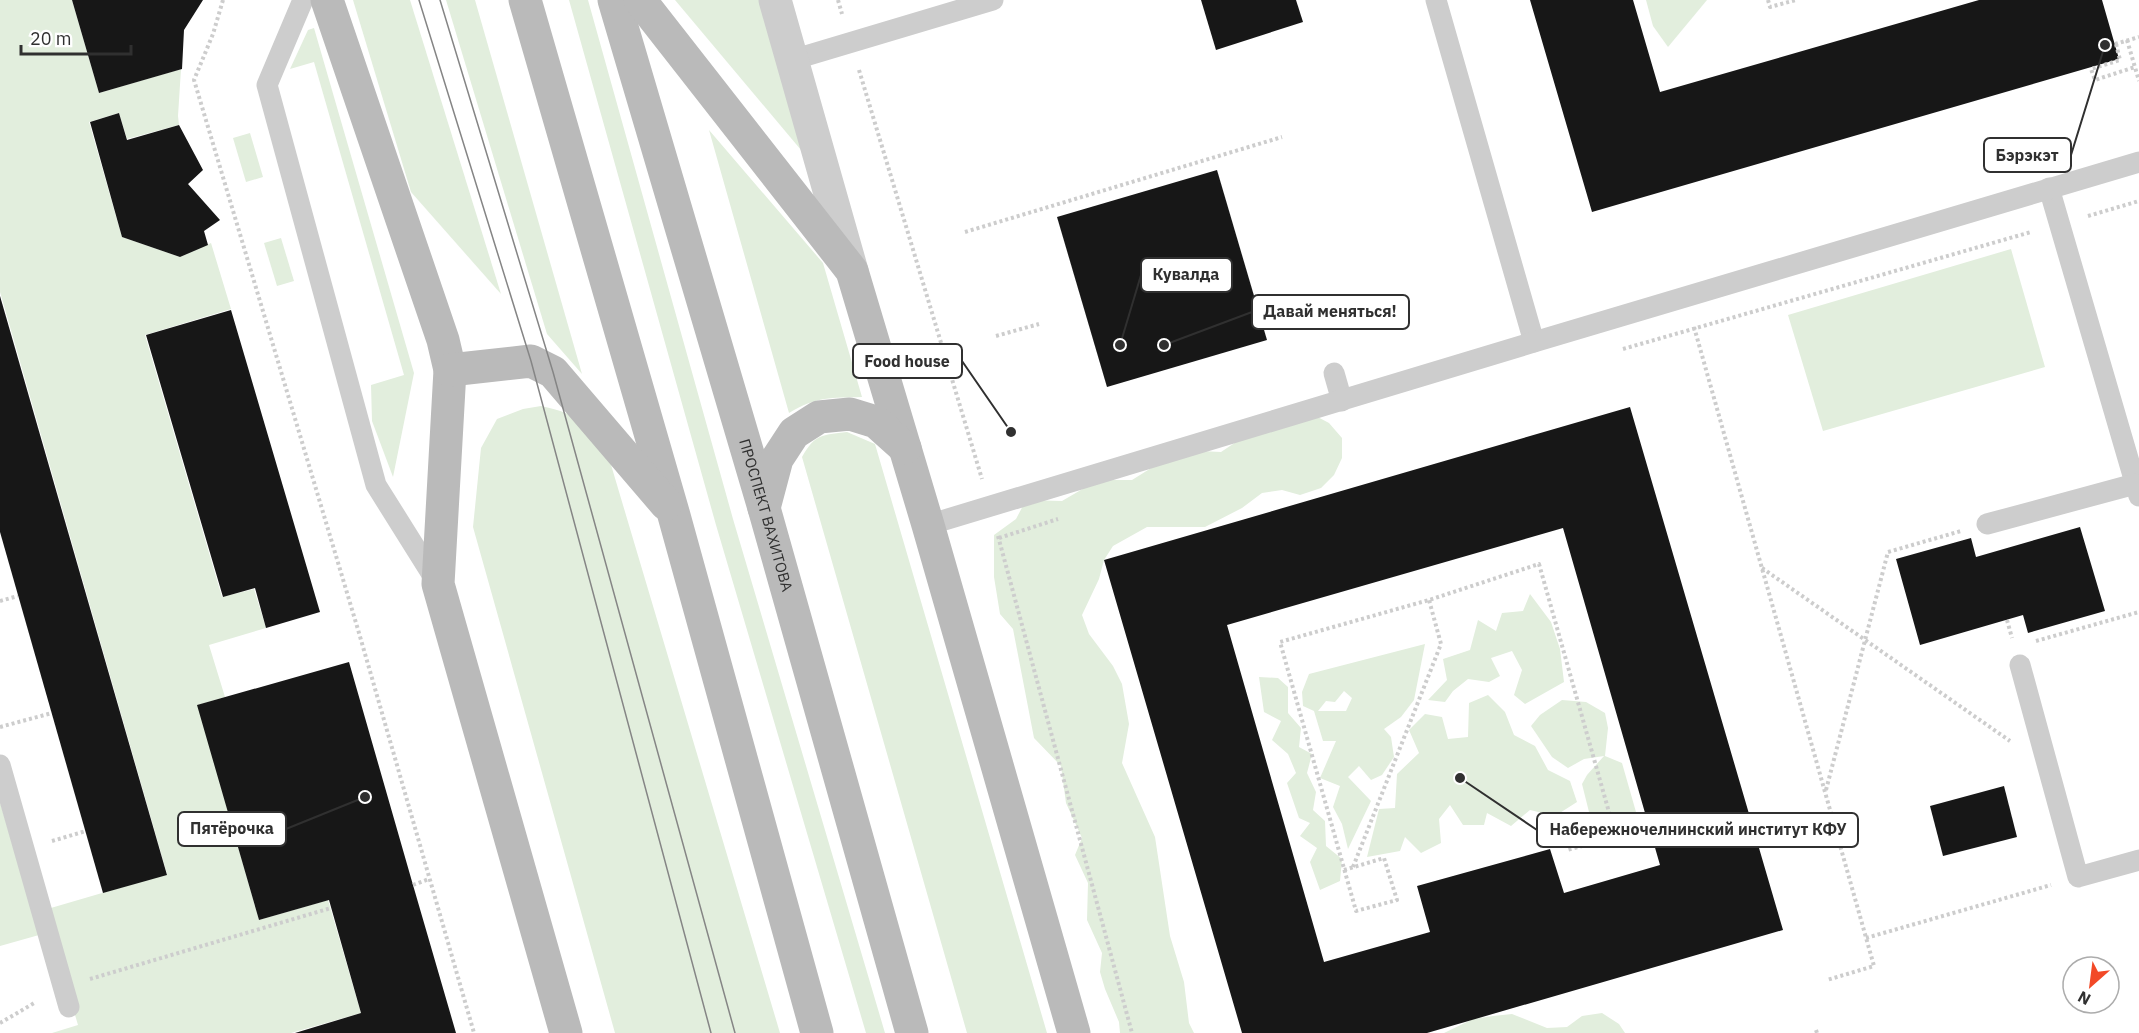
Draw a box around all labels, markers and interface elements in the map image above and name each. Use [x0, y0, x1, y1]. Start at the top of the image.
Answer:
scale bar [21, 18, 130, 56]
text: 20 m [30, 27, 72, 50]
callout: Бэрэкэт [1984, 138, 2071, 172]
text: Бэрэкэт [1995, 145, 2059, 165]
callout: Кувалда [1141, 258, 1232, 292]
text: Кувалда [1153, 264, 1219, 284]
callout: Давай меняться! [1252, 295, 1409, 329]
text: Давай меняться! [1263, 301, 1397, 321]
callout: Food house [853, 344, 962, 378]
text: Food house [864, 351, 950, 371]
street label: ПРОСПЕКТ ВАХИТОВА [735, 436, 797, 594]
callout: Пятёрочка [178, 812, 286, 846]
callout: Набережночелнинский институт КФУ [1537, 813, 1858, 847]
text: Пятёрочка [190, 818, 274, 838]
text: Набережночелнинский институт КФУ [1549, 819, 1847, 839]
north arrow [2061, 955, 2121, 1015]
text: N [2074, 987, 2094, 1010]

